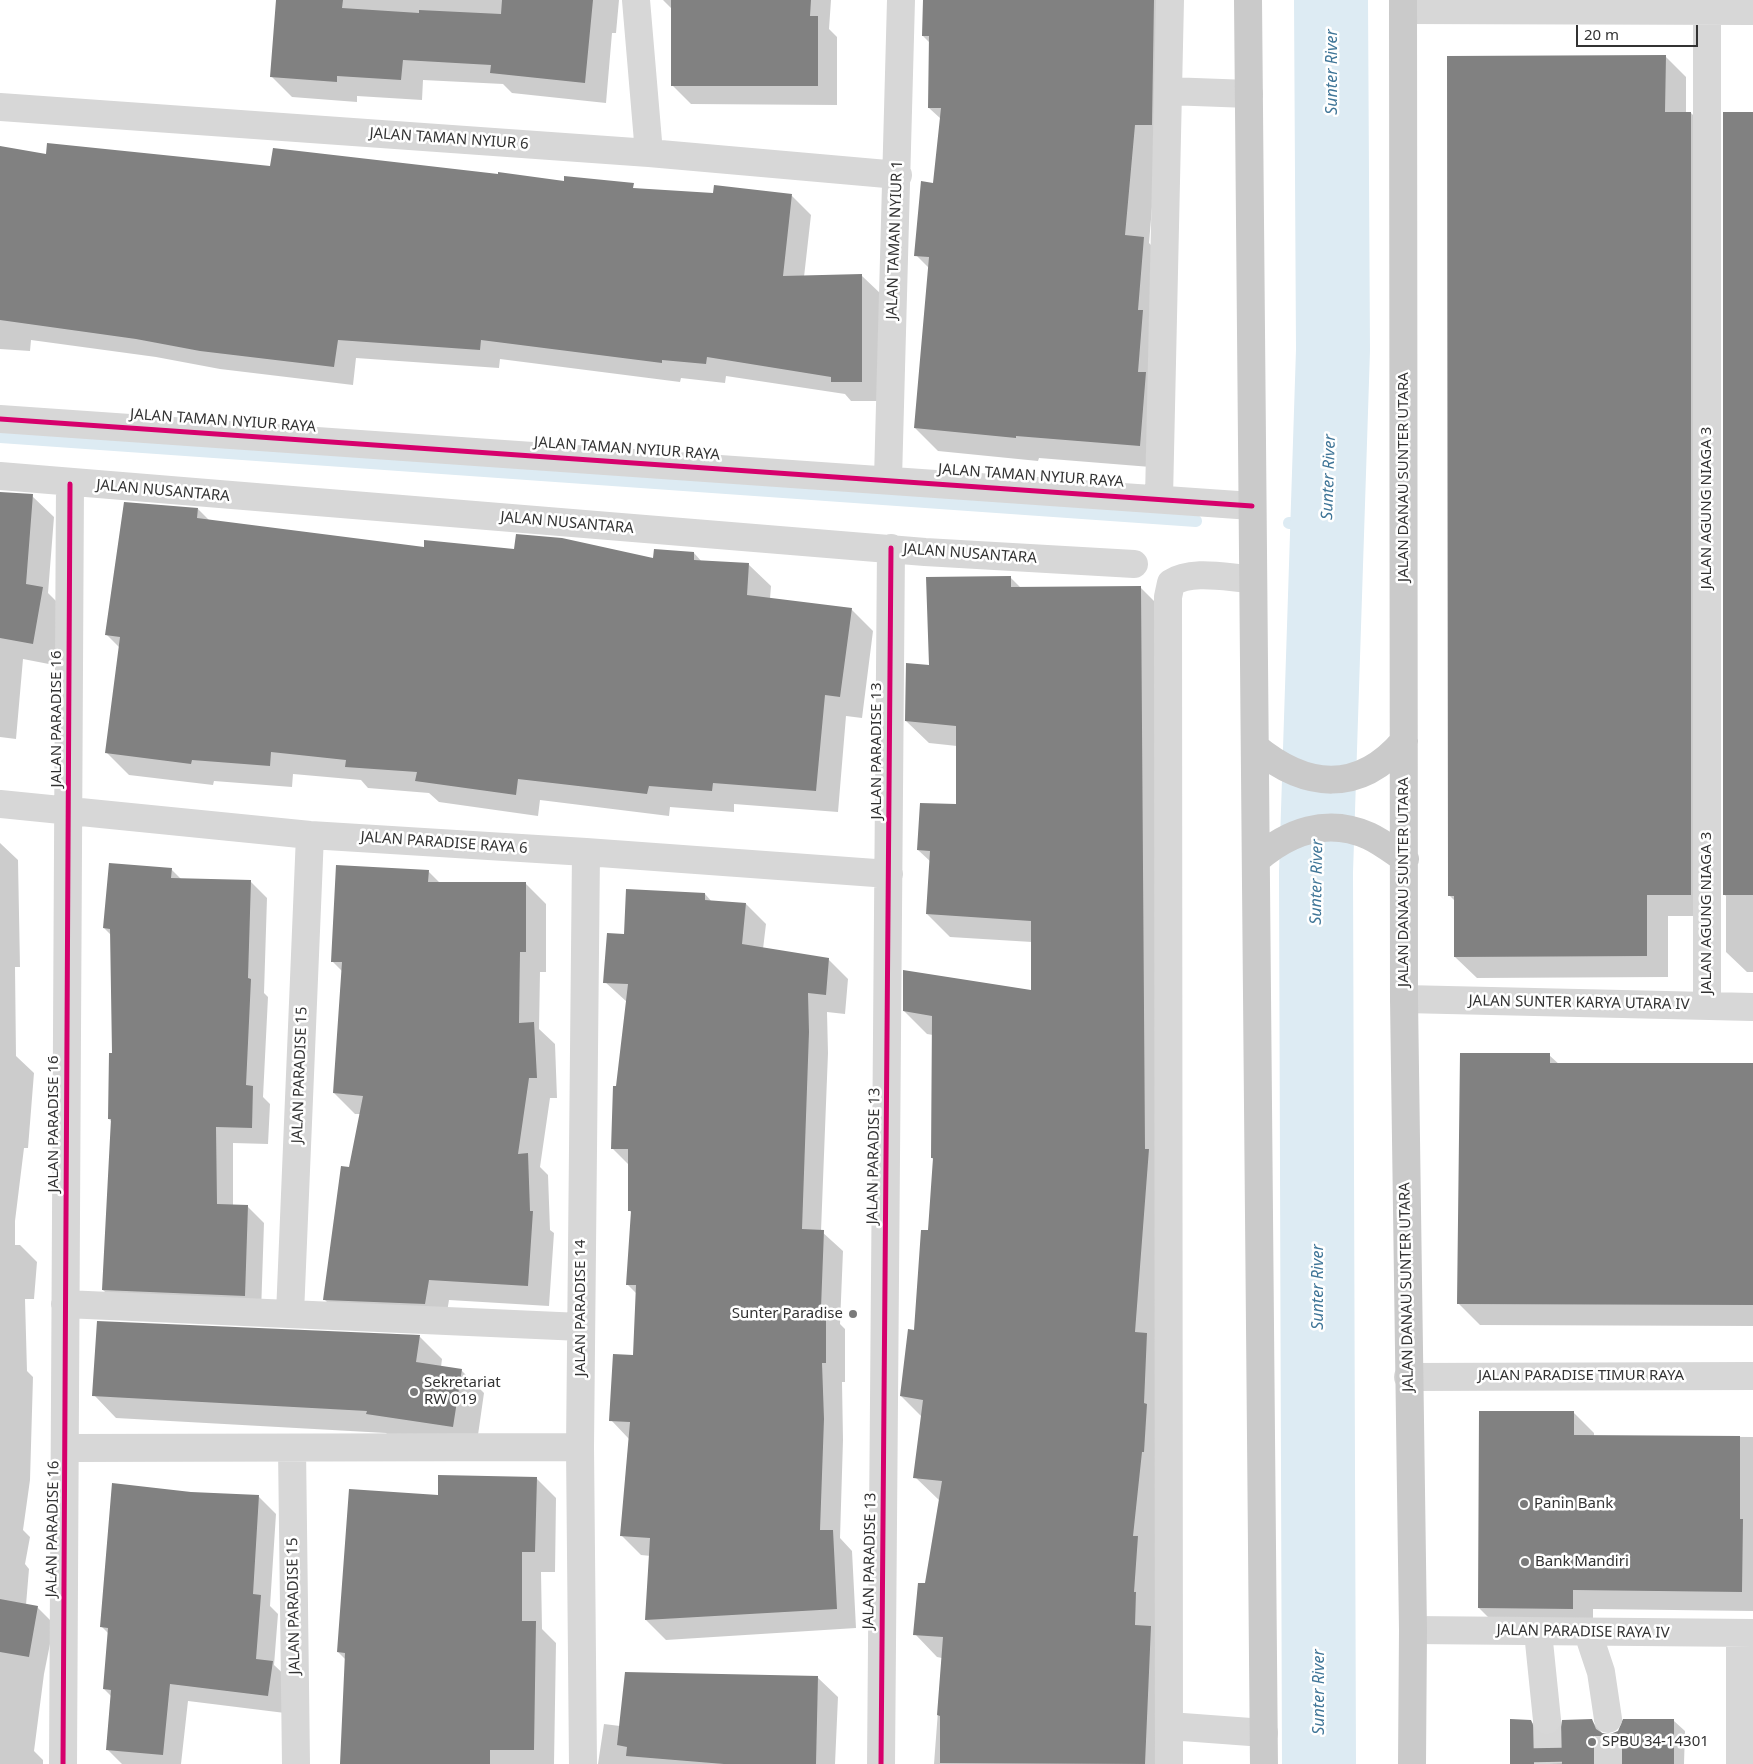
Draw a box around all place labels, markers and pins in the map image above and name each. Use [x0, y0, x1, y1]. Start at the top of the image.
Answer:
place label: Sunter Paradise [732, 1305, 843, 1323]
marker: Sunter Paradise [847, 1308, 859, 1320]
place label: Sekretariat RW 019 [424, 1374, 501, 1409]
marker: Sekretariat RW 019 [408, 1386, 420, 1398]
place label: Panin Bank [1534, 1495, 1613, 1513]
marker: Panin Bank [1518, 1498, 1530, 1510]
place label: Bank Mandiri [1535, 1553, 1629, 1571]
marker: Bank Mandiri [1519, 1556, 1531, 1568]
place label: SPBU 34-14301 [1602, 1733, 1709, 1751]
marker: SPBU 34-14301 [1586, 1736, 1598, 1748]

